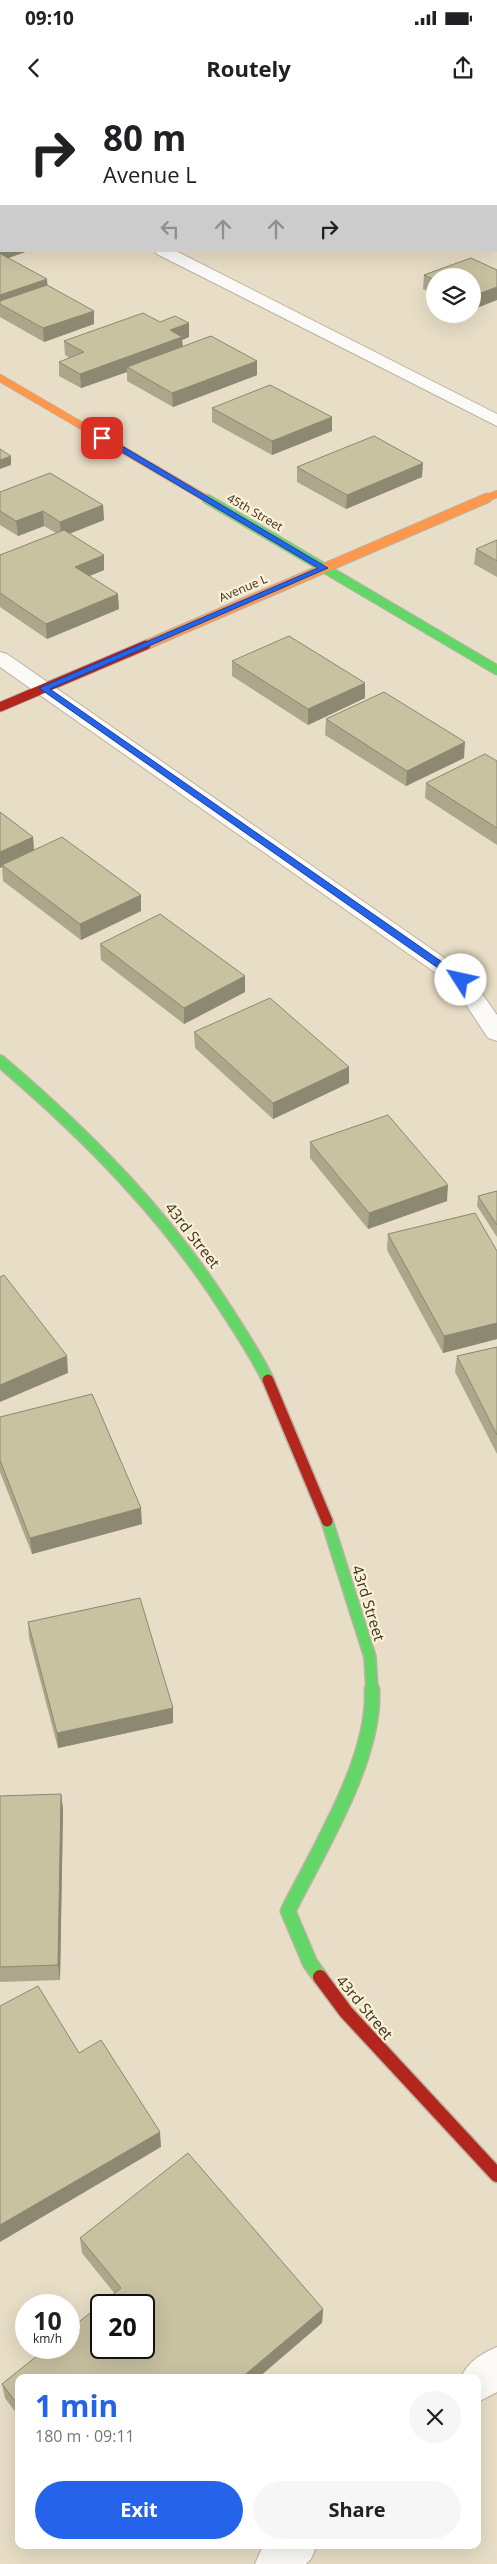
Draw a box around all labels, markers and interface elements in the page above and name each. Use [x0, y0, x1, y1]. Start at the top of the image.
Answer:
text: 09:10 [25, 5, 74, 31]
text: Routely [206, 53, 291, 83]
icon: back [20, 54, 48, 82]
icon: share [449, 54, 477, 82]
text: 80 m [103, 114, 186, 161]
icon: right [20, 120, 85, 185]
text: Avenue L [103, 159, 197, 189]
icon: left [156, 215, 184, 243]
icon: ahead [209, 215, 237, 243]
icon: ahead [262, 215, 290, 243]
icon: right [315, 215, 343, 243]
map controls [426, 268, 481, 323]
button: layers [426, 268, 481, 323]
pin [81, 417, 123, 459]
icon: arrive [88, 424, 116, 452]
street label: 45th Street [224, 489, 286, 535]
street label: Avenue L [216, 570, 270, 606]
position arrow [434, 953, 486, 1005]
street label: 43rd Street [161, 1198, 225, 1272]
street label: 43rd Street [348, 1563, 390, 1643]
street label: 43rd Street [332, 1971, 398, 2043]
speed limit sign: 20 [90, 2294, 155, 2359]
text: 10 [33, 2303, 62, 2337]
text: km/h [33, 2330, 62, 2347]
text: 1 min [35, 2385, 118, 2426]
button: close [409, 2391, 461, 2443]
text: 180 m · 09:11 [35, 2425, 135, 2447]
button: Exit [35, 2481, 243, 2539]
button: Share [253, 2481, 461, 2539]

